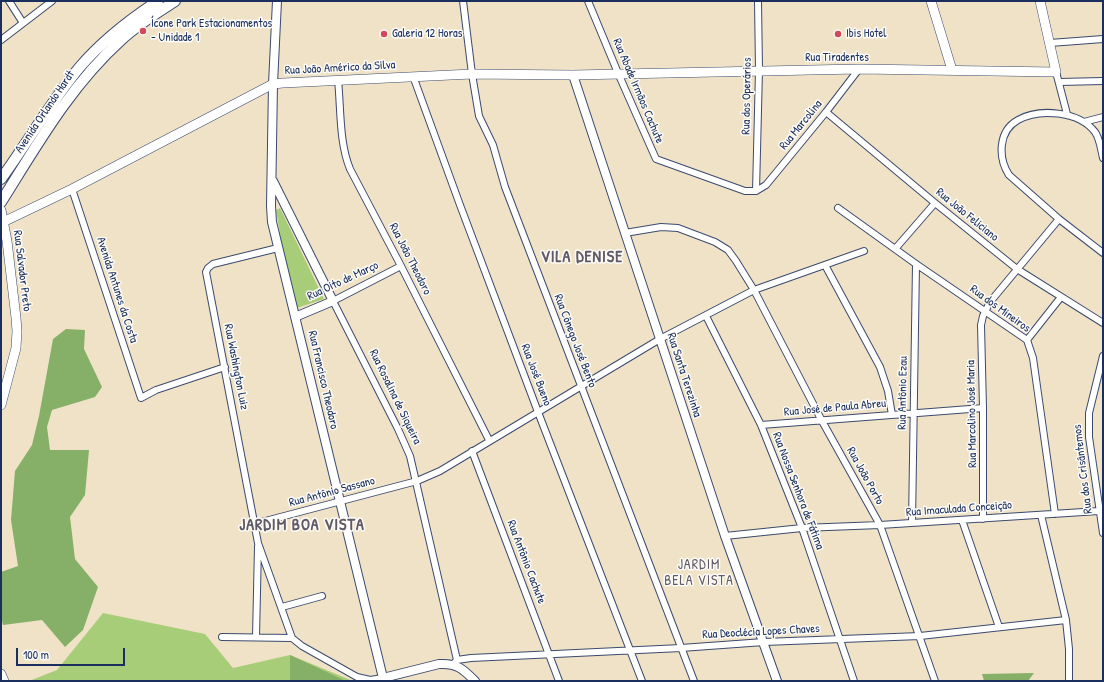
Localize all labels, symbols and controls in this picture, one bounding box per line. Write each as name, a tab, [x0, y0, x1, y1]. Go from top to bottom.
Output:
place label: Ícone Park Estacionamentos - Unidade 1	[151, 17, 272, 45]
marker: Ícone Park Estacionamentos - Unidade 1	[138, 26, 148, 36]
place label: Galeria 12 Horas	[392, 27, 462, 41]
place label: Ibis Hotel	[846, 27, 886, 41]
marker: Galeria 12 Horas	[379, 29, 389, 39]
marker: Ibis Hotel	[833, 29, 843, 39]
street label: Rua Abade Irmãos Cachute	[609, 36, 667, 146]
street label: Rua Tiradentes	[805, 51, 869, 65]
street label: Rua dos Operários	[739, 57, 755, 135]
street label: Rua João Américo da Silva	[284, 58, 396, 78]
street label: Avenida Orlando Hardt	[12, 68, 78, 156]
street label: Rua Marcolina	[777, 97, 825, 153]
street label: Rua João Feliciano	[933, 185, 1001, 245]
street label: Rua João Theodoro	[386, 221, 434, 297]
street label: Rua Salvador Preto	[10, 230, 34, 312]
street label: Avenida Antunes da Costa	[93, 235, 141, 345]
district label: VILA DENISE	[541, 248, 623, 268]
street label: Rua Oito de Março	[305, 258, 381, 304]
street label: Rua dos Mineiros	[967, 282, 1033, 336]
street label: Rua Cônego José Bento	[551, 292, 599, 390]
street label: Rua Washington Luiz	[221, 323, 251, 411]
street label: Rua Francisco Theodoro	[305, 329, 341, 431]
street label: Rua Santa Terezinha	[664, 331, 704, 419]
street label: Rua José Bueno	[518, 342, 554, 408]
street label: Rua Rosalina de Siqueira	[366, 347, 424, 447]
street label: Rua Antônio Ezau	[895, 356, 911, 430]
street label: Rua Marcolino José Maria	[964, 360, 980, 468]
street label: Rua José de Paula Abreu	[783, 396, 887, 420]
street label: Rua dos Crisântemos	[1070, 424, 1096, 514]
street label: Rua Nossa Senhora de Fátima	[769, 430, 827, 552]
street label: Rua João Porto	[843, 445, 887, 507]
street label: Rua Antônio Sassano	[288, 474, 376, 510]
street label: Rua Imaculada Conceição	[906, 498, 1012, 520]
district label: JARDIM BOA VISTA	[239, 516, 365, 536]
street label: Rua Antônio Cachute	[503, 518, 549, 606]
district label: JARDIM BELA VISTA	[664, 557, 734, 590]
street label: Rua Deoclécia Lopes Chaves	[702, 622, 820, 642]
scale bar	[18, 640, 127, 666]
text: 100 m	[23, 646, 49, 663]

